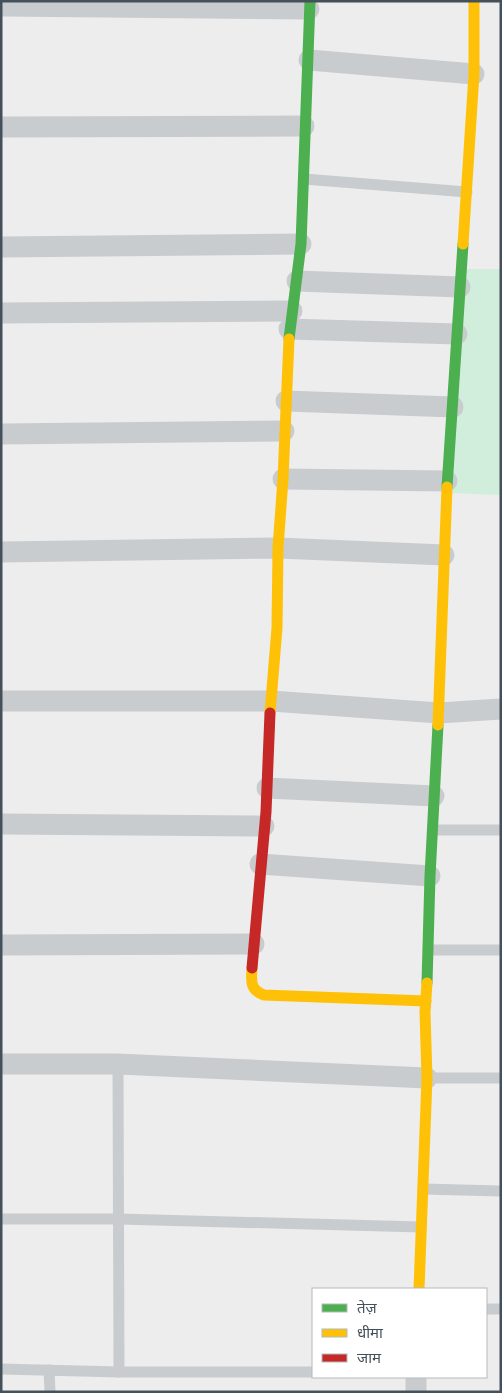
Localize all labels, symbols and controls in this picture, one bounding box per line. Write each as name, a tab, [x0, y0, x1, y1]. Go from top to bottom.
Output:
legend	[312, 1288, 487, 1378]
text: तेज़	[357, 1298, 378, 1316]
text: धीमा	[357, 1323, 384, 1341]
text: जाम	[357, 1348, 382, 1366]

